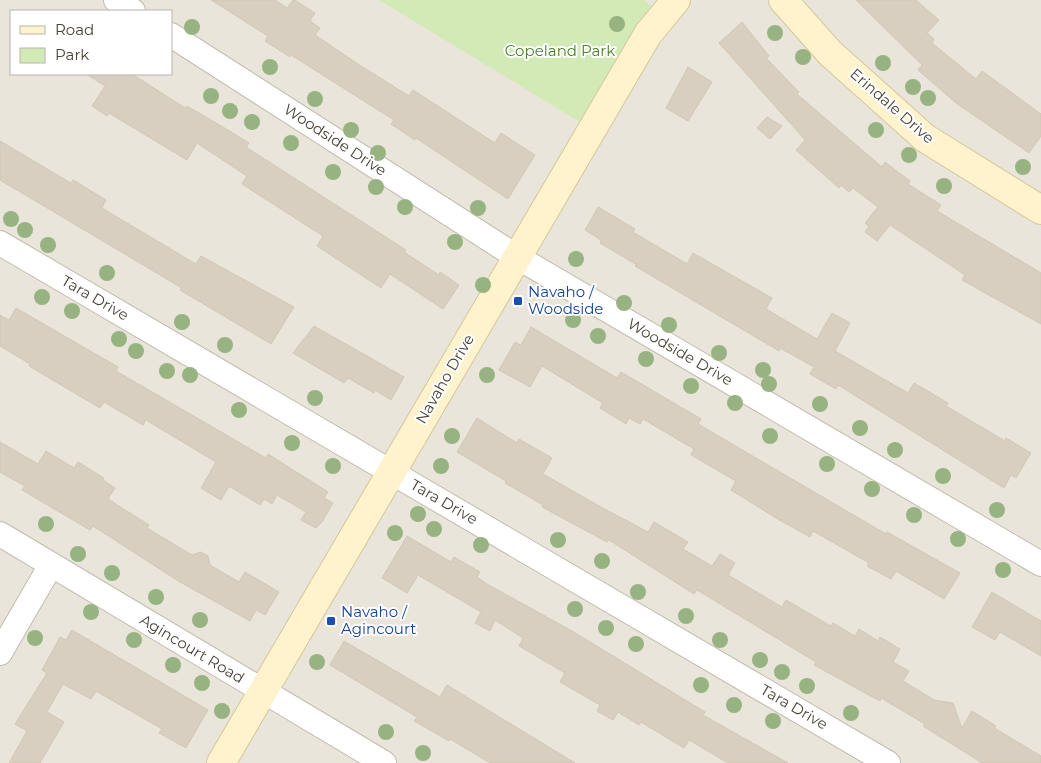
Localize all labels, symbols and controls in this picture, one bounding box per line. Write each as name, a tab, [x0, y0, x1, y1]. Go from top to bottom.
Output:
legend	[10, 10, 172, 75]
text: Road	[55, 20, 94, 39]
park label: Copeland Park	[505, 41, 615, 60]
text: Park	[55, 45, 89, 64]
street label: Erindale Drive	[846, 64, 938, 147]
street label: Woodside Drive	[280, 99, 390, 180]
street label: Tara Drive	[58, 271, 132, 324]
place label: Navaho / Woodside	[528, 282, 603, 318]
marker: Navaho / Woodside	[512, 295, 524, 307]
street label: Woodside Drive	[624, 314, 736, 389]
street label: Navaho Drive	[411, 331, 478, 427]
street label: Tara Drive	[407, 475, 481, 528]
place label: Navaho / Agincourt	[341, 602, 416, 638]
street label: Agincourt Road	[137, 610, 248, 687]
marker: Navaho / Agincourt	[325, 615, 337, 627]
street label: Tara Drive	[757, 680, 831, 733]

